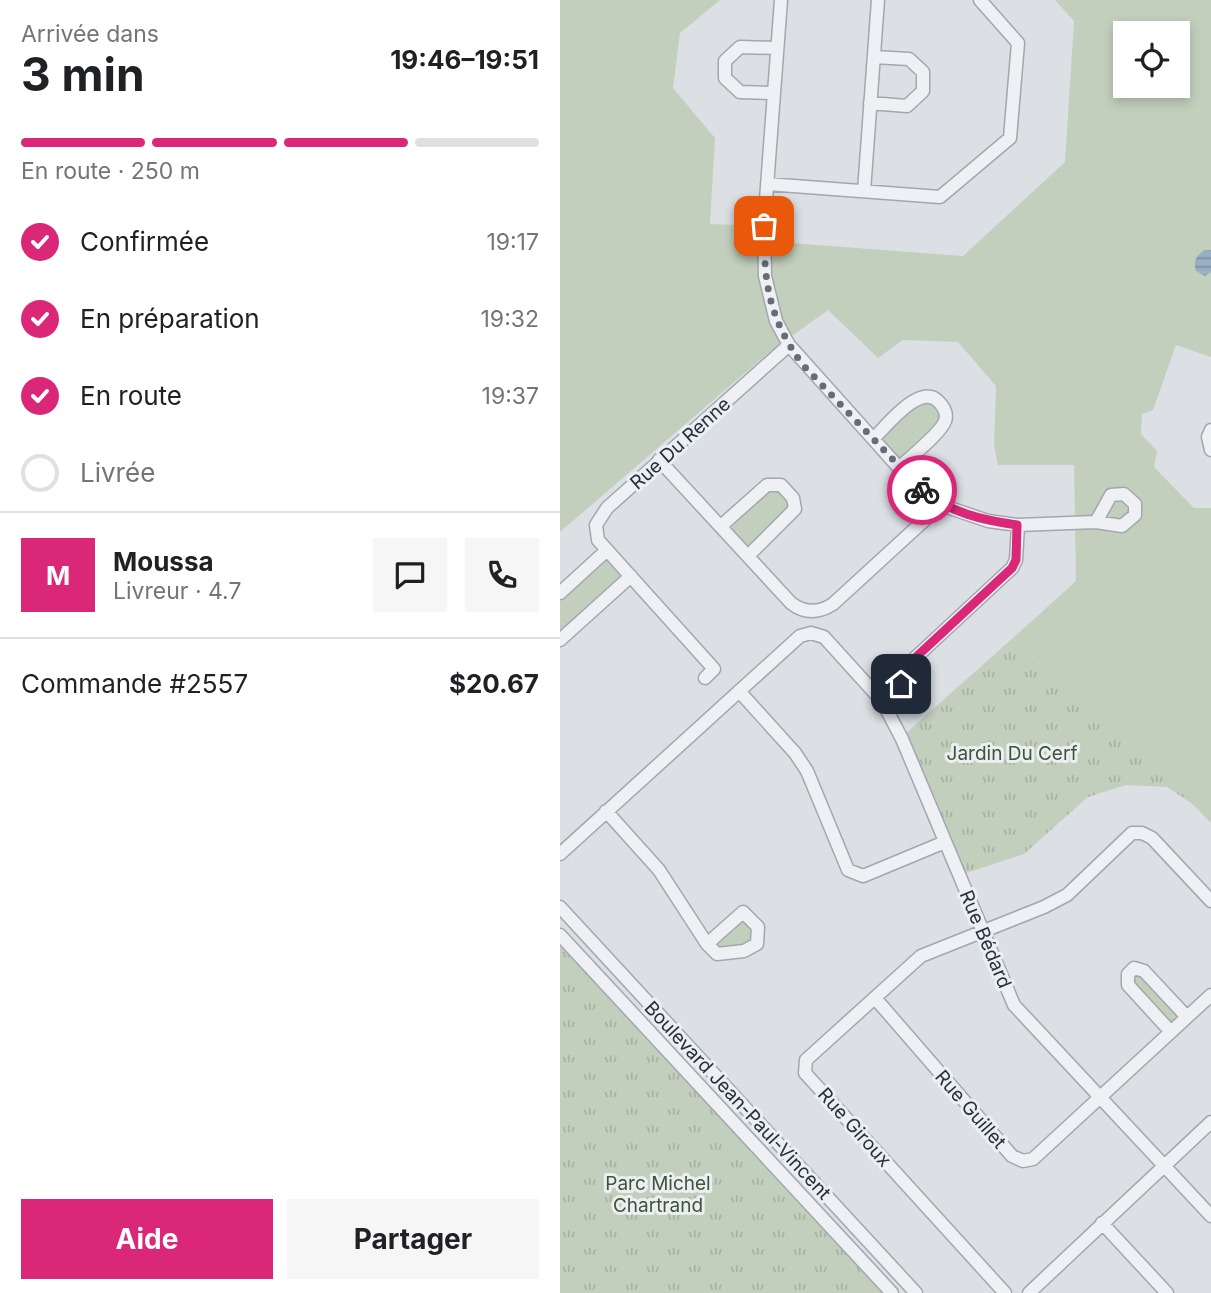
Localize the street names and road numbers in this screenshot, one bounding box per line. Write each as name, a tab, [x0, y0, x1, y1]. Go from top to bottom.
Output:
street label: Rue Du Renne	[626, 392, 735, 494]
street label: Rue Bédard	[955, 887, 1016, 992]
street label: Boulevard Jean-Paul-Vincent	[640, 996, 836, 1204]
street label: Rue Guillet	[930, 1065, 1011, 1153]
street label: Rue Giroux	[813, 1083, 896, 1172]

